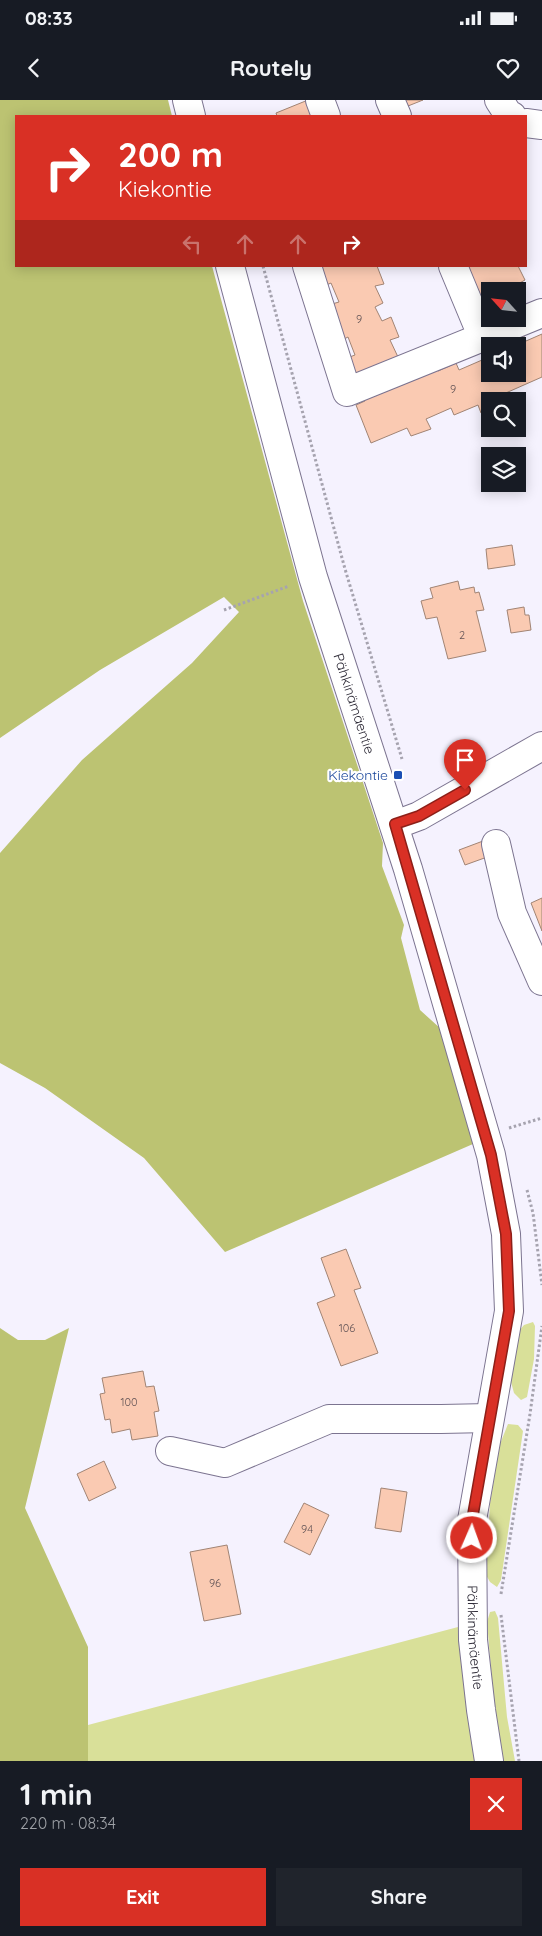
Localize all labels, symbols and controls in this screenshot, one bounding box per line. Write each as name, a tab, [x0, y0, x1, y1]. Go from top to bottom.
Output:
text: 08:33	[25, 6, 73, 30]
icon: back	[20, 54, 48, 82]
text: Routely	[230, 54, 312, 82]
icon: heart	[494, 54, 522, 82]
text: 200 m	[118, 132, 223, 176]
icon: right	[35, 135, 100, 200]
text: Kiekontie	[118, 175, 212, 203]
icon: left	[178, 230, 206, 258]
icon: ahead	[231, 230, 259, 258]
icon: ahead	[284, 230, 312, 258]
icon: right	[337, 230, 365, 258]
north arrow	[481, 282, 526, 328]
map controls	[481, 282, 526, 492]
house number: 9	[356, 312, 362, 326]
button: sound	[481, 337, 526, 382]
house number: 9	[450, 382, 456, 396]
button: search	[481, 392, 526, 437]
button: layers	[481, 447, 526, 492]
house number: 2	[459, 628, 465, 642]
street label: Pähkinämäentie	[329, 651, 379, 756]
pin	[444, 739, 486, 790]
icon: arrive	[451, 746, 479, 774]
place label: Kiekontie	[328, 766, 388, 784]
marker: Kiekontie	[392, 769, 404, 781]
house number: 106	[339, 1321, 355, 1335]
house number: 100	[120, 1395, 138, 1409]
position arrow	[445, 1511, 497, 1563]
house number: 94	[301, 1522, 313, 1536]
house number: 96	[209, 1576, 221, 1590]
street label: Pähkinämäentie	[464, 1585, 488, 1691]
text: 1 min	[20, 1775, 93, 1813]
button: close	[470, 1778, 522, 1830]
text: 220 m · 08:34	[20, 1813, 116, 1833]
button: Exit	[20, 1868, 266, 1926]
button: Share	[276, 1868, 522, 1926]

